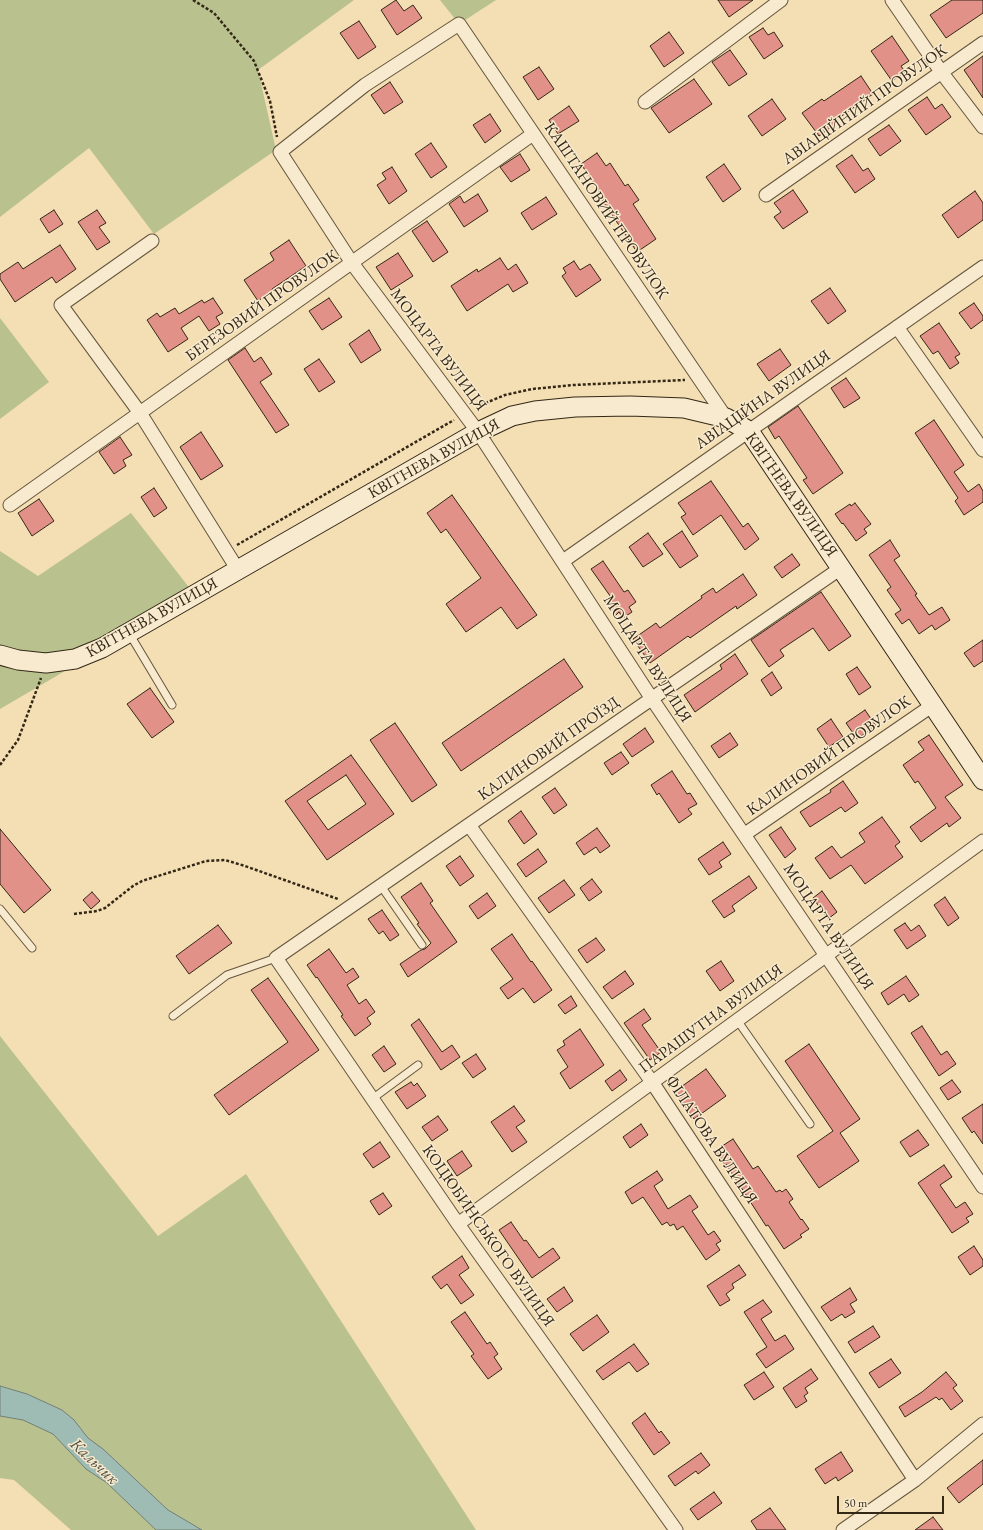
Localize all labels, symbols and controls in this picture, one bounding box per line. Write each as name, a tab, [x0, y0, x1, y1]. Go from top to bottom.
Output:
street label: АВІАЦІЙНИЙ ПРОВУЛОК	[779, 41, 951, 169]
street label: КАШТАНОВИЙ ПРОВУЛОК	[540, 119, 672, 303]
street label: БЕРЕЗОВИЙ ПРОВУЛОК	[182, 246, 342, 366]
street label: МОЦАРТА ВУЛИЦЯ	[386, 285, 490, 415]
street label: АВІАЦІЙНА ВУЛИЦЯ	[692, 346, 834, 454]
street label: КВІТНЕВА ВУЛИЦЯ	[365, 415, 503, 503]
street label: КВІТНЕВА ВУЛИЦЯ	[741, 429, 841, 561]
street label: КВІТНЕВА ВУЛИЦЯ	[83, 574, 221, 662]
street label: МОЦАРТА ВУЛИЦЯ	[599, 592, 695, 726]
street label: КАЛИНОВИЙ ПРОВУЛОК	[743, 692, 915, 820]
street label: КАЛИНОВИЙ ПРОЇЗД	[475, 693, 623, 805]
street label: МОЦАРТА ВУЛИЦЯ	[779, 860, 877, 994]
street label: ПАРАШУТНА ВУЛИЦЯ	[635, 960, 787, 1078]
street label: ФІЛАТОВА ВУЛИЦЯ	[661, 1072, 761, 1208]
street label: КОЦЮБИНСЬКОГО ВУЛИЦЯ	[418, 1141, 558, 1331]
water label: Кальчик	[65, 1434, 123, 1490]
scale bar	[839, 1488, 946, 1514]
text: 50 m	[844, 1495, 867, 1511]

